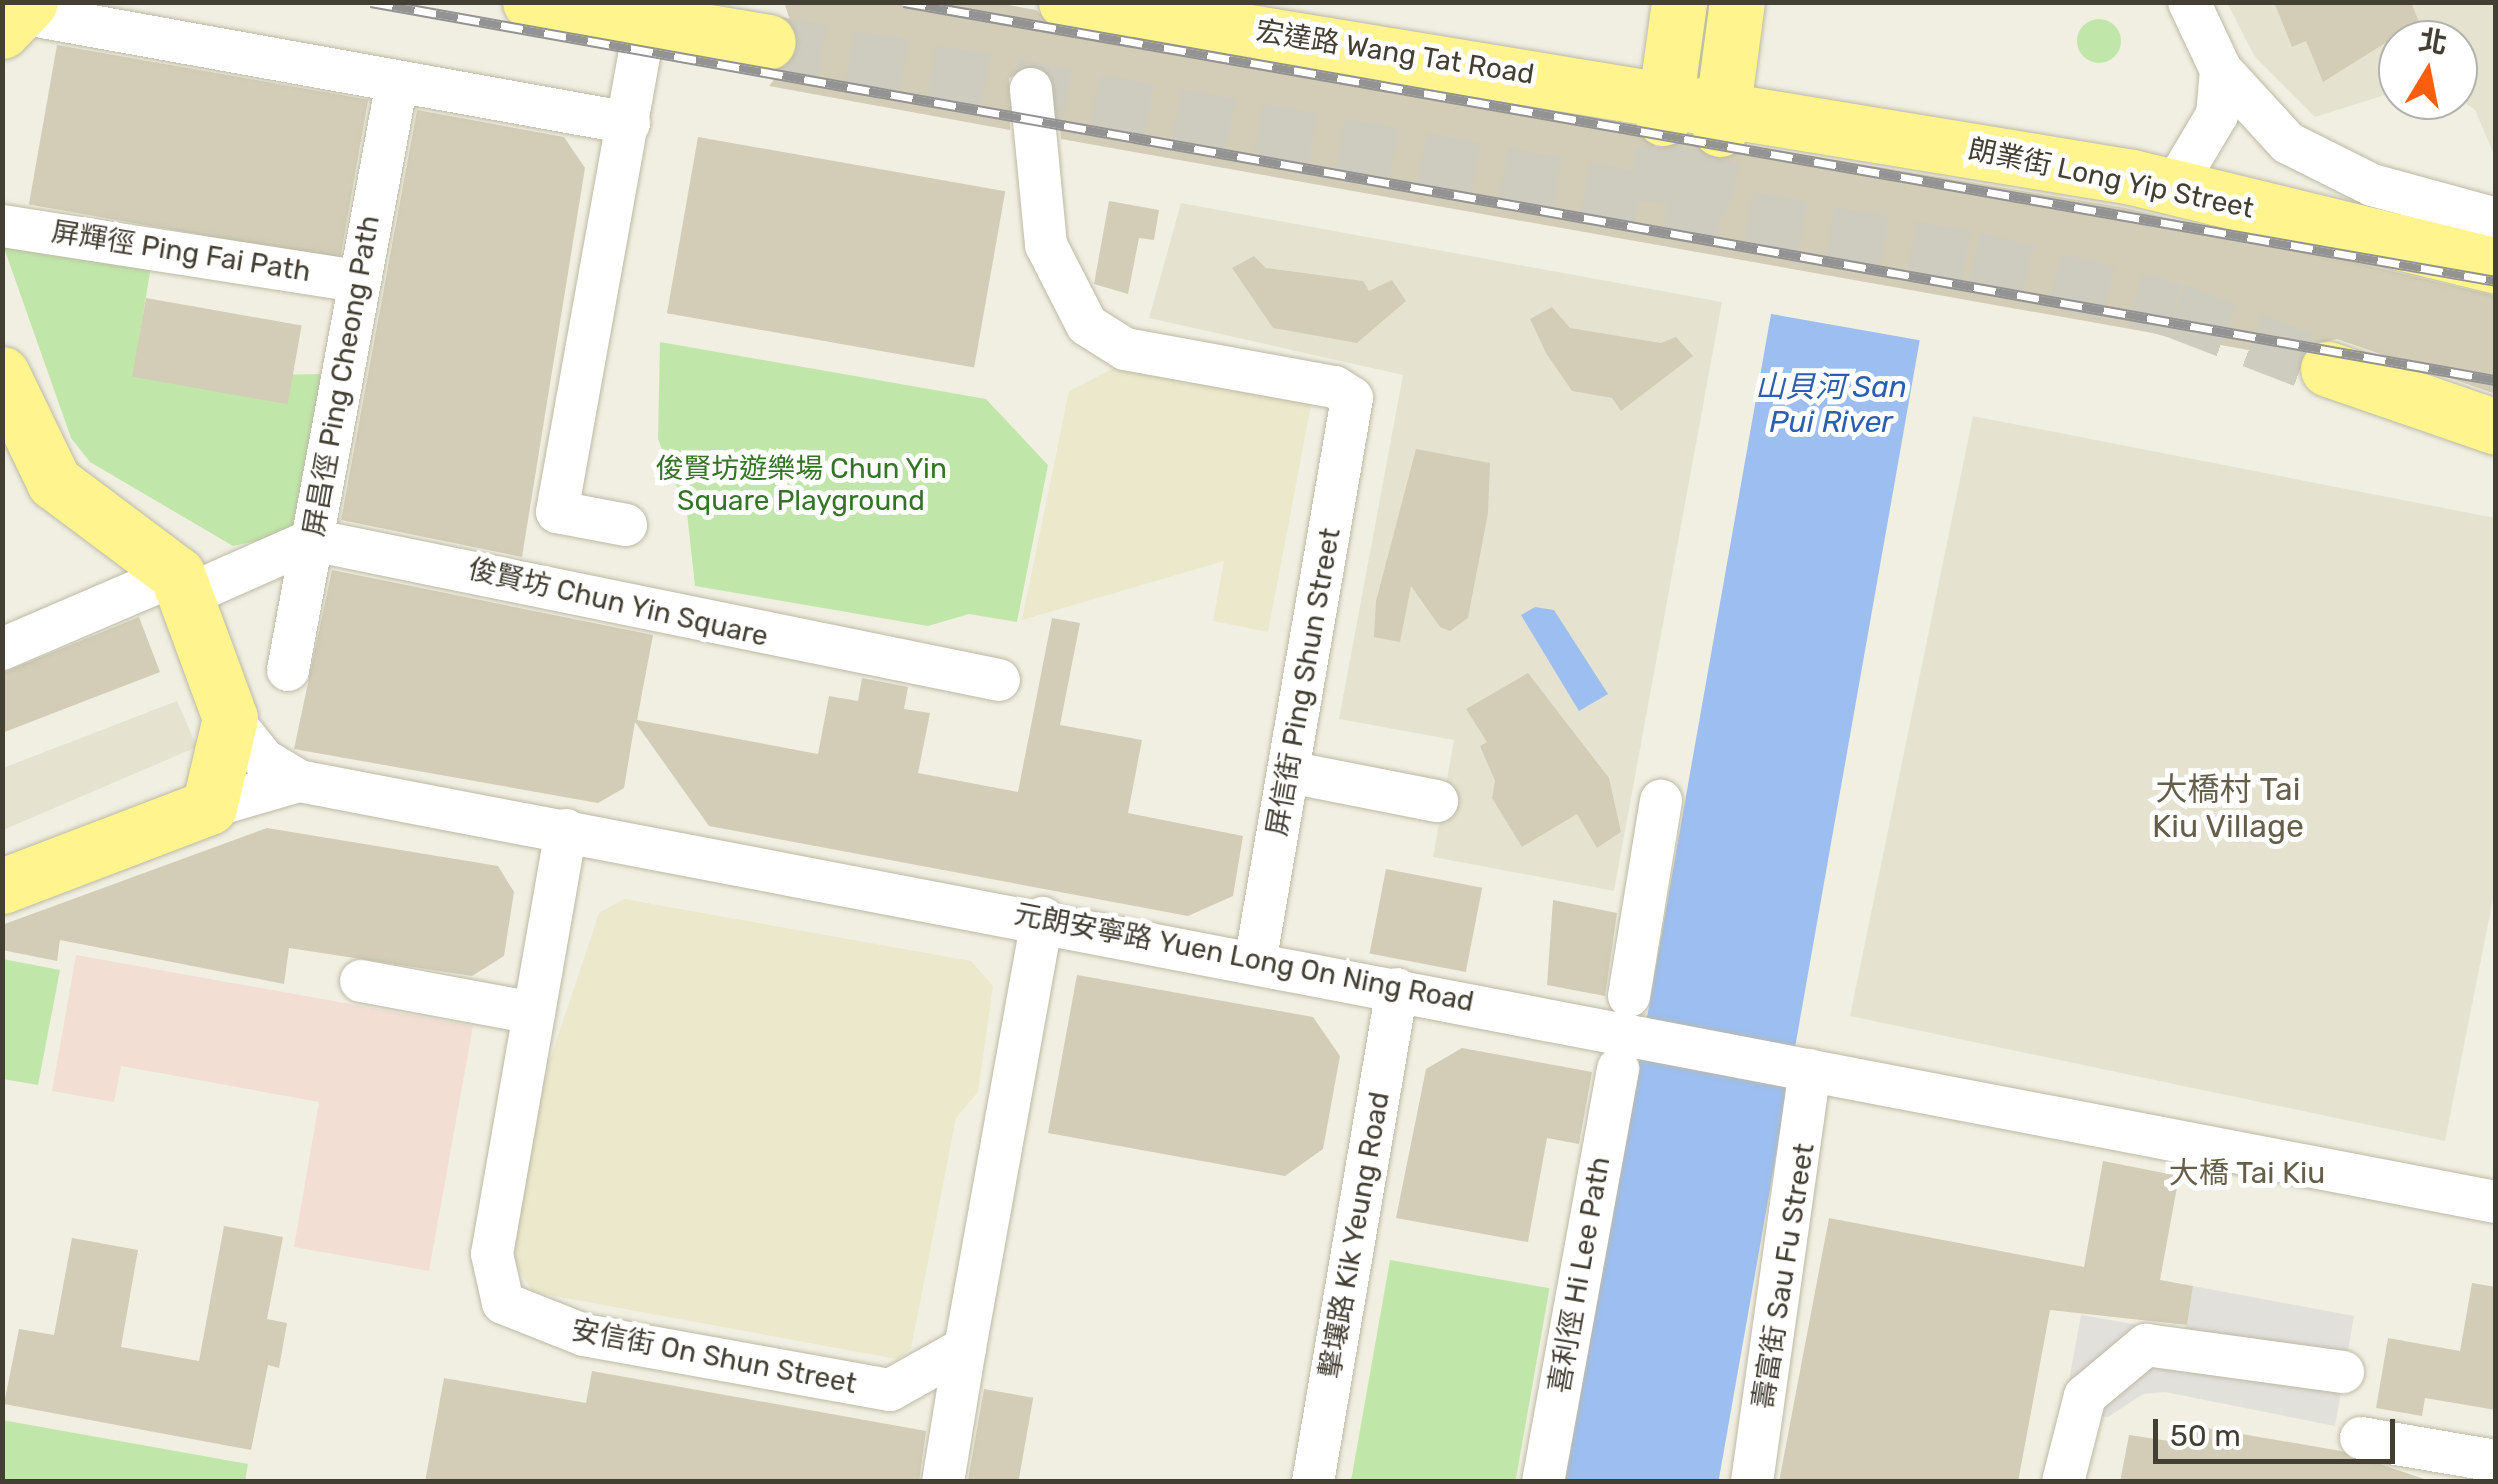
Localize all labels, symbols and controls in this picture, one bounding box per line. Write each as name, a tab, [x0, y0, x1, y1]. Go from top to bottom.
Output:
street label: 宏達路 Wang Tat Road	[1253, 14, 1537, 92]
north arrow	[2378, 20, 2478, 120]
text: 北	[2416, 23, 2450, 61]
street label: 朗業街 Long Yip Street	[1965, 132, 2257, 226]
street label: 屏昌徑 Ping Cheong Path	[297, 213, 387, 539]
street label: 屏輝徑 Ping Fai Path	[49, 215, 313, 289]
water label: 山貝河 San Pui River	[1755, 369, 1907, 440]
park label: 俊賢坊遊樂場 Chun Yin Square Playground	[655, 452, 947, 518]
street label: 屏信街 Ping Shun Street	[1260, 525, 1348, 839]
street label: 俊賢坊 Chun Yin Square	[464, 552, 772, 654]
district label: 大橋村 Tai Kiu Village	[2138, 771, 2318, 846]
street label: 元朗安寧路 Yuen Long On Ning Road	[1011, 897, 1477, 1019]
street label: 擊壤路 Kik Yeung Road	[1313, 1089, 1397, 1381]
street label: 壽富街 Sau Fu Street	[1746, 1141, 1822, 1411]
street label: 喜利徑 Hi Lee Path	[1543, 1154, 1617, 1396]
district label: 大橋 Tai Kiu	[2169, 1155, 2325, 1191]
street label: 安信街 On Shun Street	[569, 1313, 859, 1401]
scale bar	[2158, 1399, 2400, 1461]
text: 50 m	[2170, 1418, 2241, 1454]

